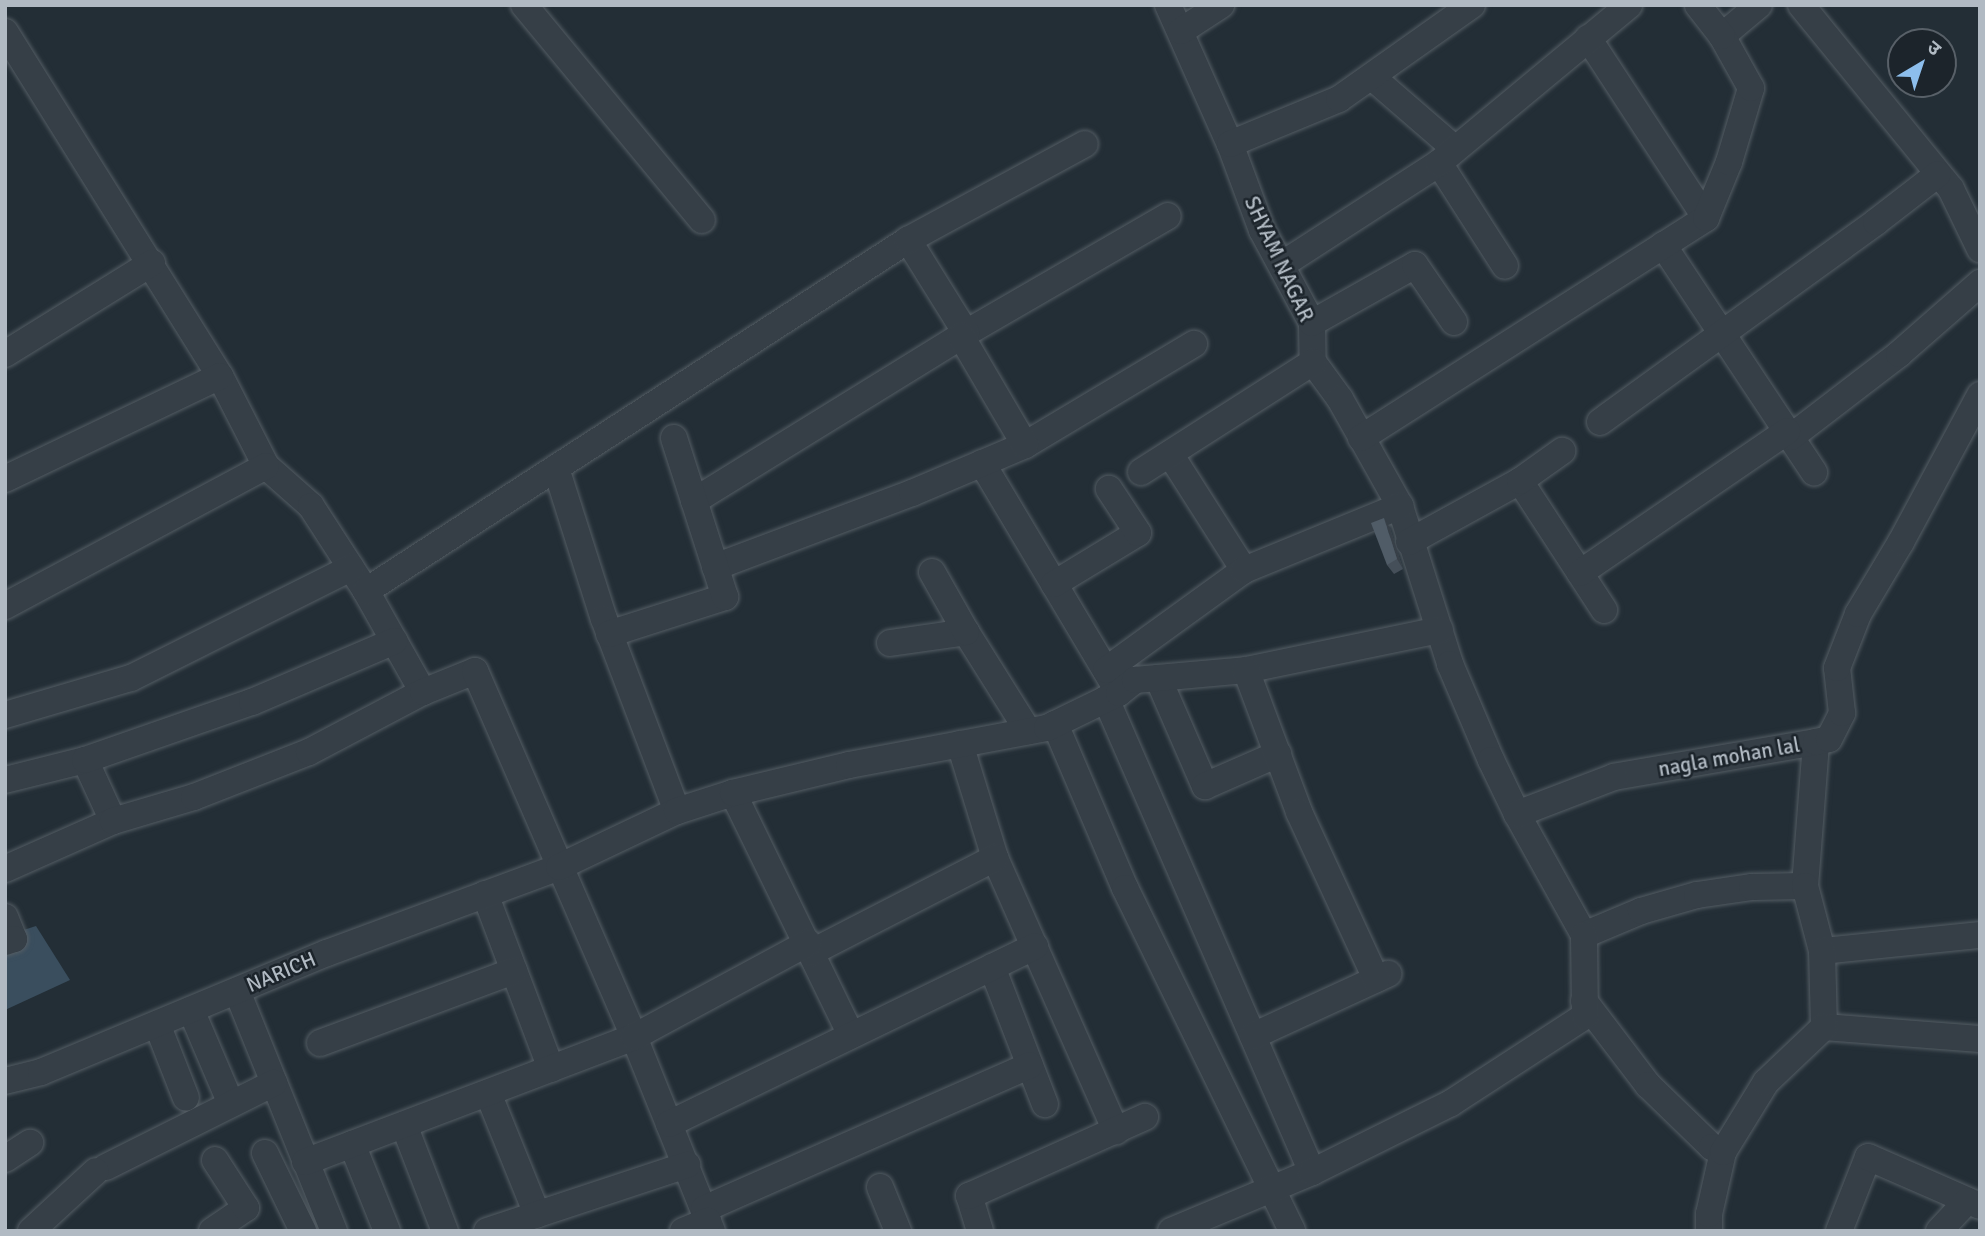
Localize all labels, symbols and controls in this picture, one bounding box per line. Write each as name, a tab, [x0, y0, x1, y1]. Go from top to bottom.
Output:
north arrow	[1887, 28, 1957, 98]
text: उ	[1922, 35, 1946, 61]
street label: SHYAM NAGAR	[1239, 192, 1319, 326]
street label: nagla mohan lal	[1656, 732, 1802, 782]
street label: NARICH	[243, 946, 319, 998]

